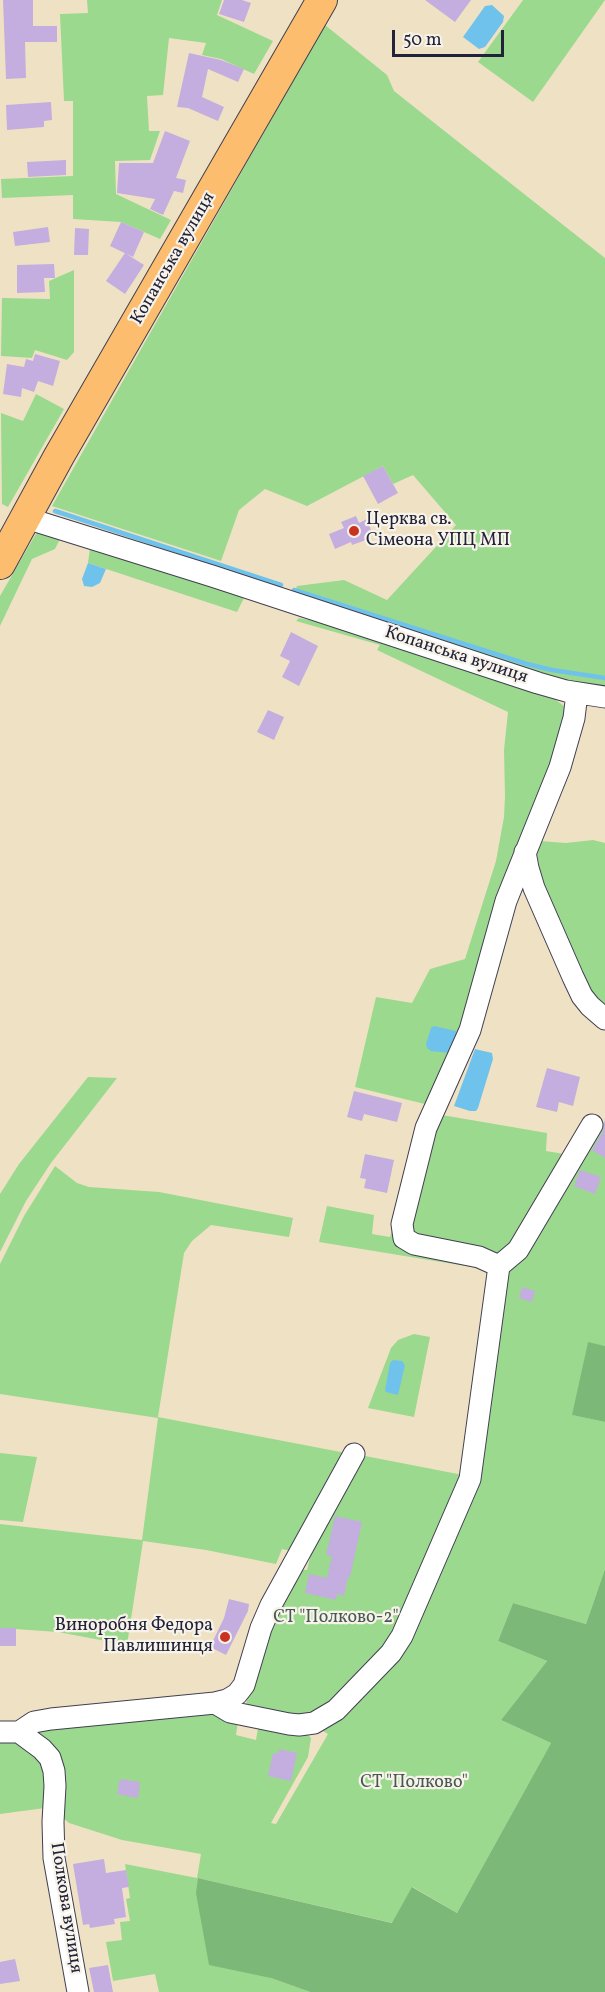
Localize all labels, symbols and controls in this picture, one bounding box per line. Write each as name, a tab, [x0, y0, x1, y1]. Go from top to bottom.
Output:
scale bar	[395, 18, 508, 56]
text: 50 m	[403, 28, 442, 53]
street label: Копанська вулиця	[127, 189, 221, 329]
place label: Церква св. Сімеона УПЦ МП	[366, 510, 510, 552]
marker: Церква св. Сімеона УПЦ МП	[347, 524, 361, 538]
street label: Копанська вулиця	[382, 623, 530, 689]
park label: СТ "Полково-2"	[273, 1608, 399, 1630]
place label: Виноробня Федора Павлишинця	[55, 1616, 213, 1658]
marker: Виноробня Федора Павлишинця	[218, 1630, 232, 1644]
park label: СТ "Полково"	[360, 1773, 468, 1795]
street label: Полкова вулиця	[44, 1841, 86, 1975]

